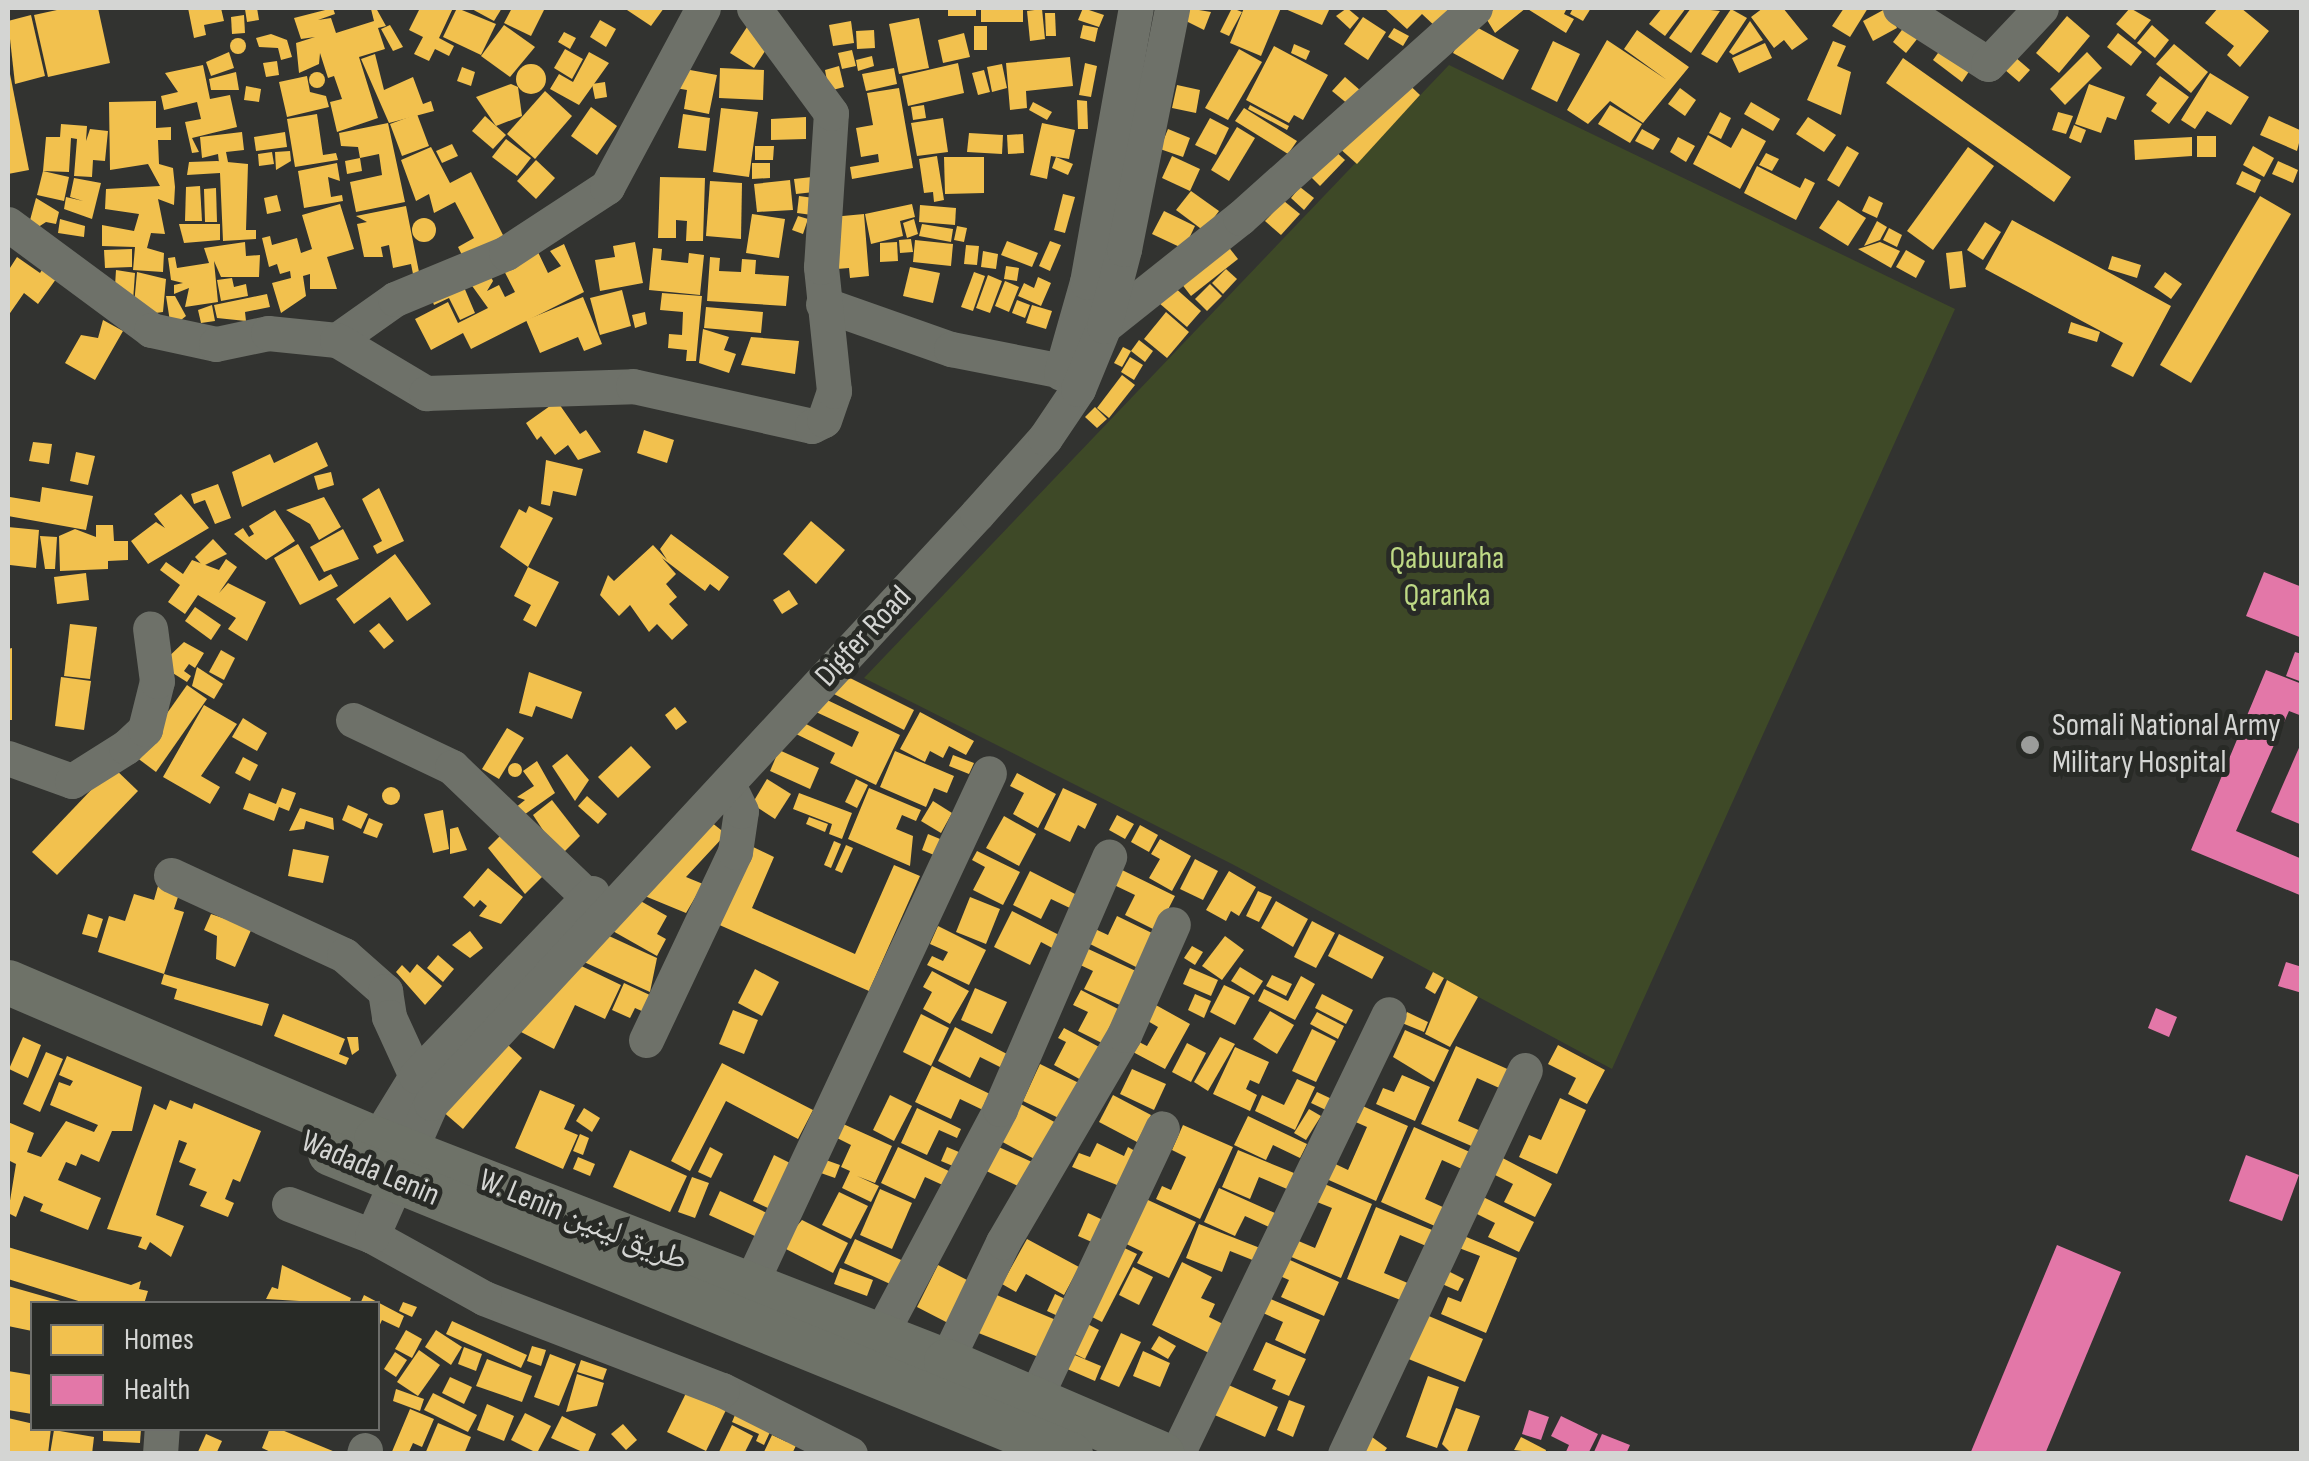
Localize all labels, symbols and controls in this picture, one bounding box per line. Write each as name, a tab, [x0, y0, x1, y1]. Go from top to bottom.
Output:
park label: Qabuuraha Qaranka	[1390, 541, 1504, 616]
street label: Digfer Road	[808, 579, 920, 695]
place label: Somali National Army Military Hospital	[2052, 708, 2280, 783]
marker: Somali National Army Military Hospital	[2017, 732, 2043, 758]
street label: Wadada Lenin	[295, 1123, 445, 1215]
street label: W. Lenin طريق لينين	[473, 1162, 693, 1280]
legend	[30, 1301, 380, 1431]
text: Homes	[124, 1322, 194, 1358]
text: Health	[124, 1372, 190, 1408]

